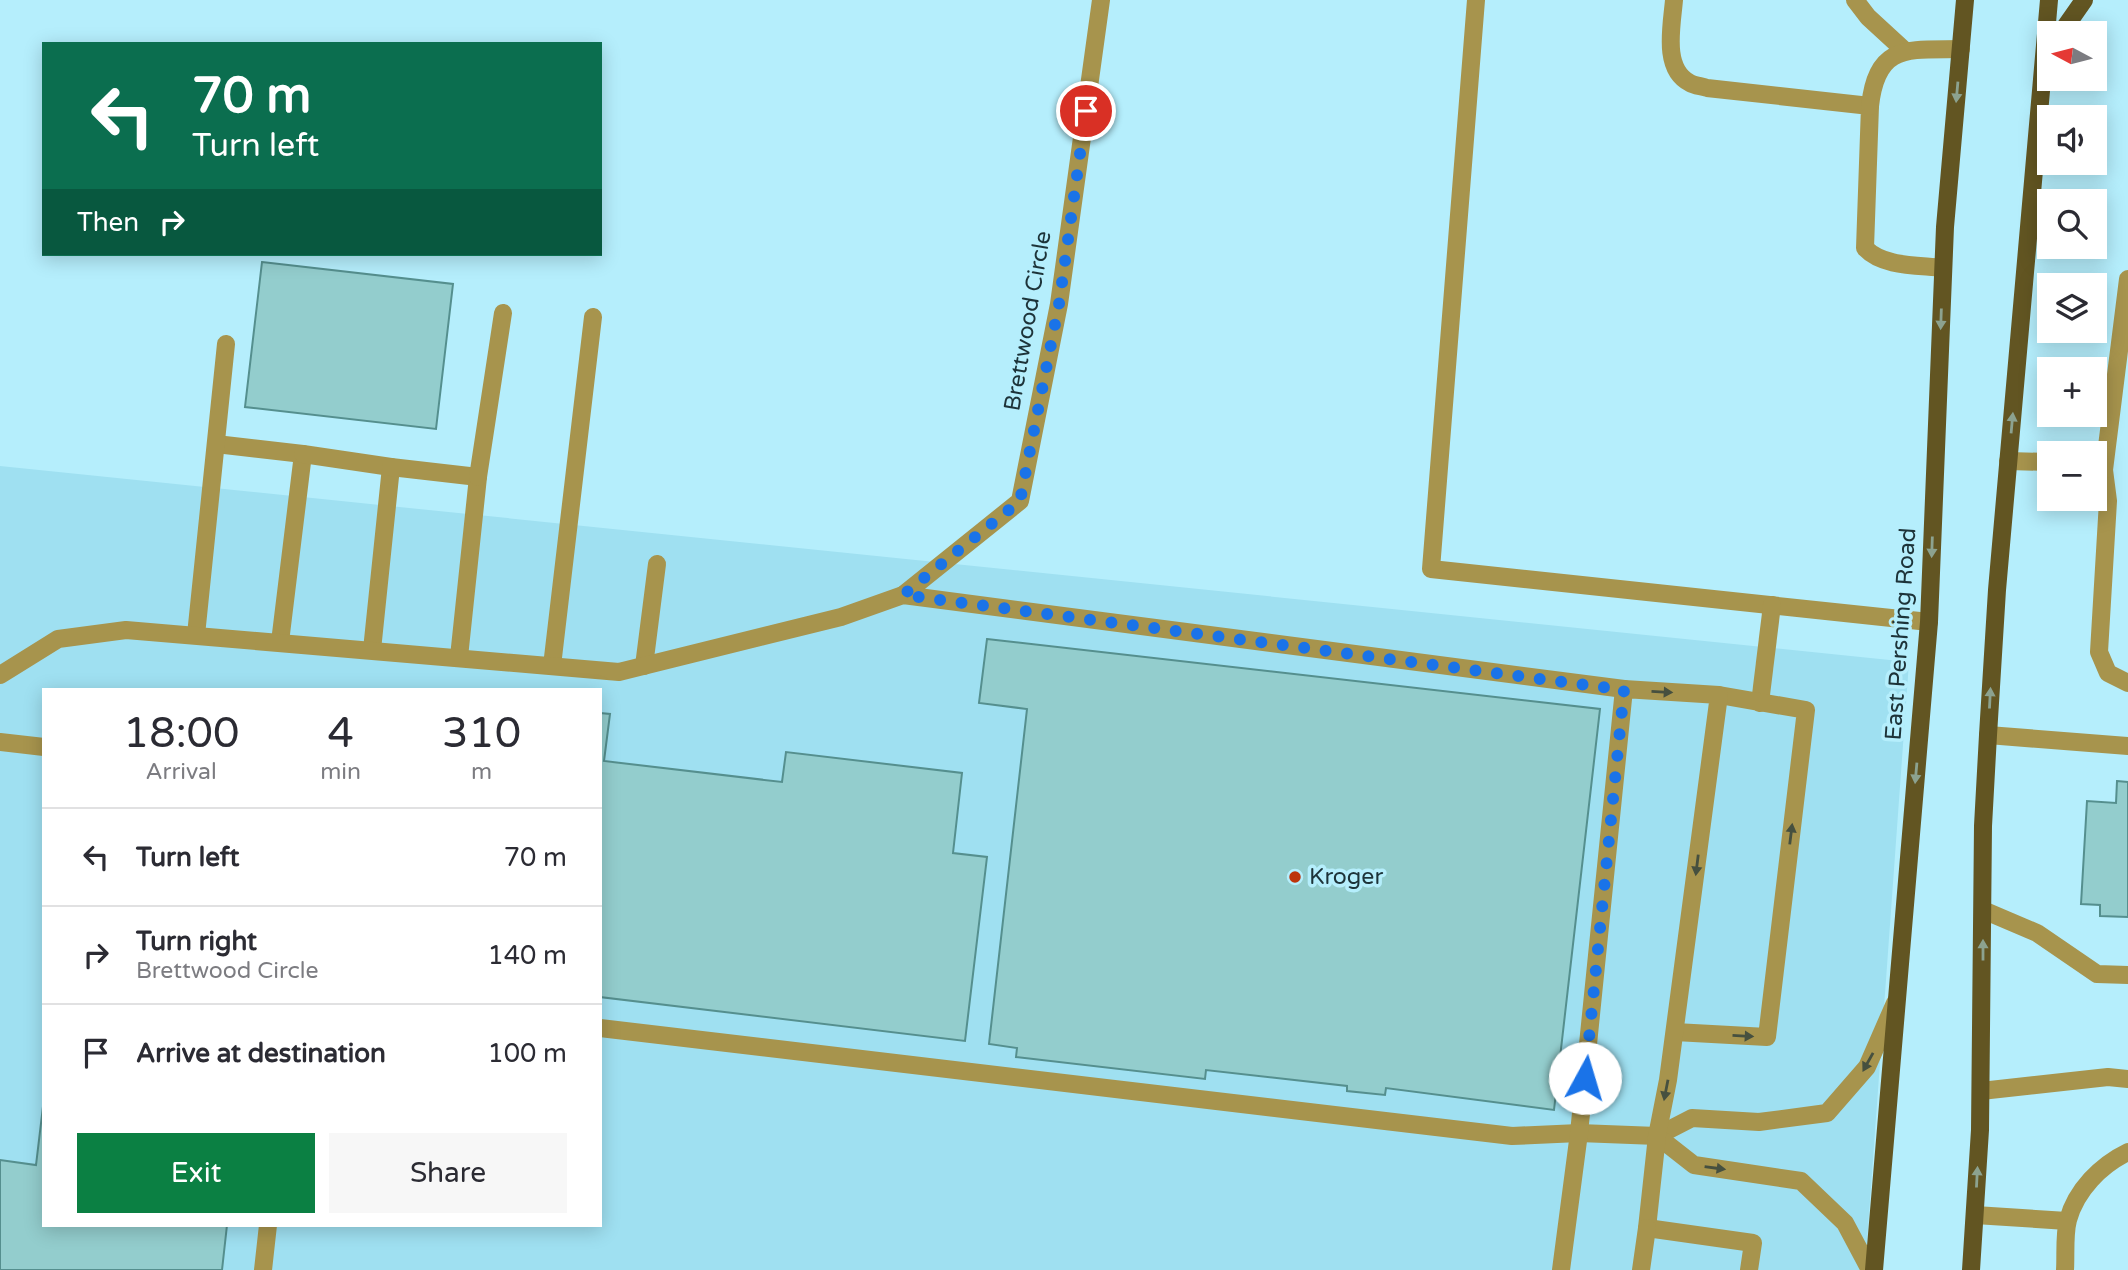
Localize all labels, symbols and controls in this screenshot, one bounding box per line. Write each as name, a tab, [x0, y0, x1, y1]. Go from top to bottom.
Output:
north arrow	[2037, 21, 2107, 91]
map controls	[2037, 21, 2107, 511]
text: 70 m	[192, 67, 311, 126]
icon: left	[77, 70, 168, 161]
pin	[1056, 81, 1116, 141]
one-way arrow	[1951, 82, 1962, 104]
icon: arrive	[1067, 92, 1105, 130]
button: sound	[2037, 105, 2107, 175]
text: Turn left	[192, 127, 319, 165]
button: search	[2037, 189, 2107, 259]
icon: right	[153, 203, 191, 241]
text: Then	[77, 207, 139, 238]
street label: Brettwood Circle	[998, 229, 1058, 413]
button: layers	[2037, 273, 2107, 343]
one-way arrow	[1935, 308, 1947, 330]
button: +	[2037, 357, 2107, 427]
one-way arrow	[2007, 411, 2018, 433]
button: −	[2037, 441, 2107, 511]
street label: East Pershing Road	[1880, 527, 1922, 741]
one-way arrow	[1926, 536, 1937, 558]
one-way arrow	[1651, 686, 1673, 697]
one-way arrow	[1985, 687, 1996, 709]
text: 18:00	[123, 708, 239, 759]
text: 4	[327, 708, 354, 759]
text: 310	[442, 708, 521, 759]
text: Arrival	[146, 758, 217, 786]
text: min	[320, 758, 361, 786]
text: m	[471, 758, 492, 786]
one-way arrow	[1910, 763, 1921, 785]
one-way arrow	[1786, 823, 1797, 845]
icon: left	[77, 838, 115, 876]
text: Turn left	[136, 842, 239, 873]
text: 70 m	[504, 842, 567, 873]
one-way arrow	[1691, 854, 1702, 876]
place label: Kroger	[1309, 863, 1383, 891]
marker: Kroger	[1287, 869, 1303, 885]
text: Turn right	[136, 926, 257, 957]
icon: right	[77, 936, 115, 974]
one-way arrow	[1977, 939, 1989, 961]
text: 140 m	[487, 940, 567, 971]
text: Brettwood Circle	[136, 957, 318, 985]
one-way arrow	[1732, 1030, 1754, 1041]
icon: arrive	[77, 1034, 115, 1072]
text: Arrive at destination	[136, 1038, 386, 1069]
text: 100 m	[487, 1038, 567, 1069]
position arrow	[1548, 1041, 1622, 1115]
one-way arrow	[1862, 1052, 1874, 1072]
one-way arrow	[1661, 1079, 1672, 1101]
button: Exit	[77, 1133, 315, 1213]
button: Share	[329, 1133, 567, 1213]
one-way arrow	[1704, 1163, 1726, 1174]
one-way arrow	[1972, 1166, 1983, 1188]

